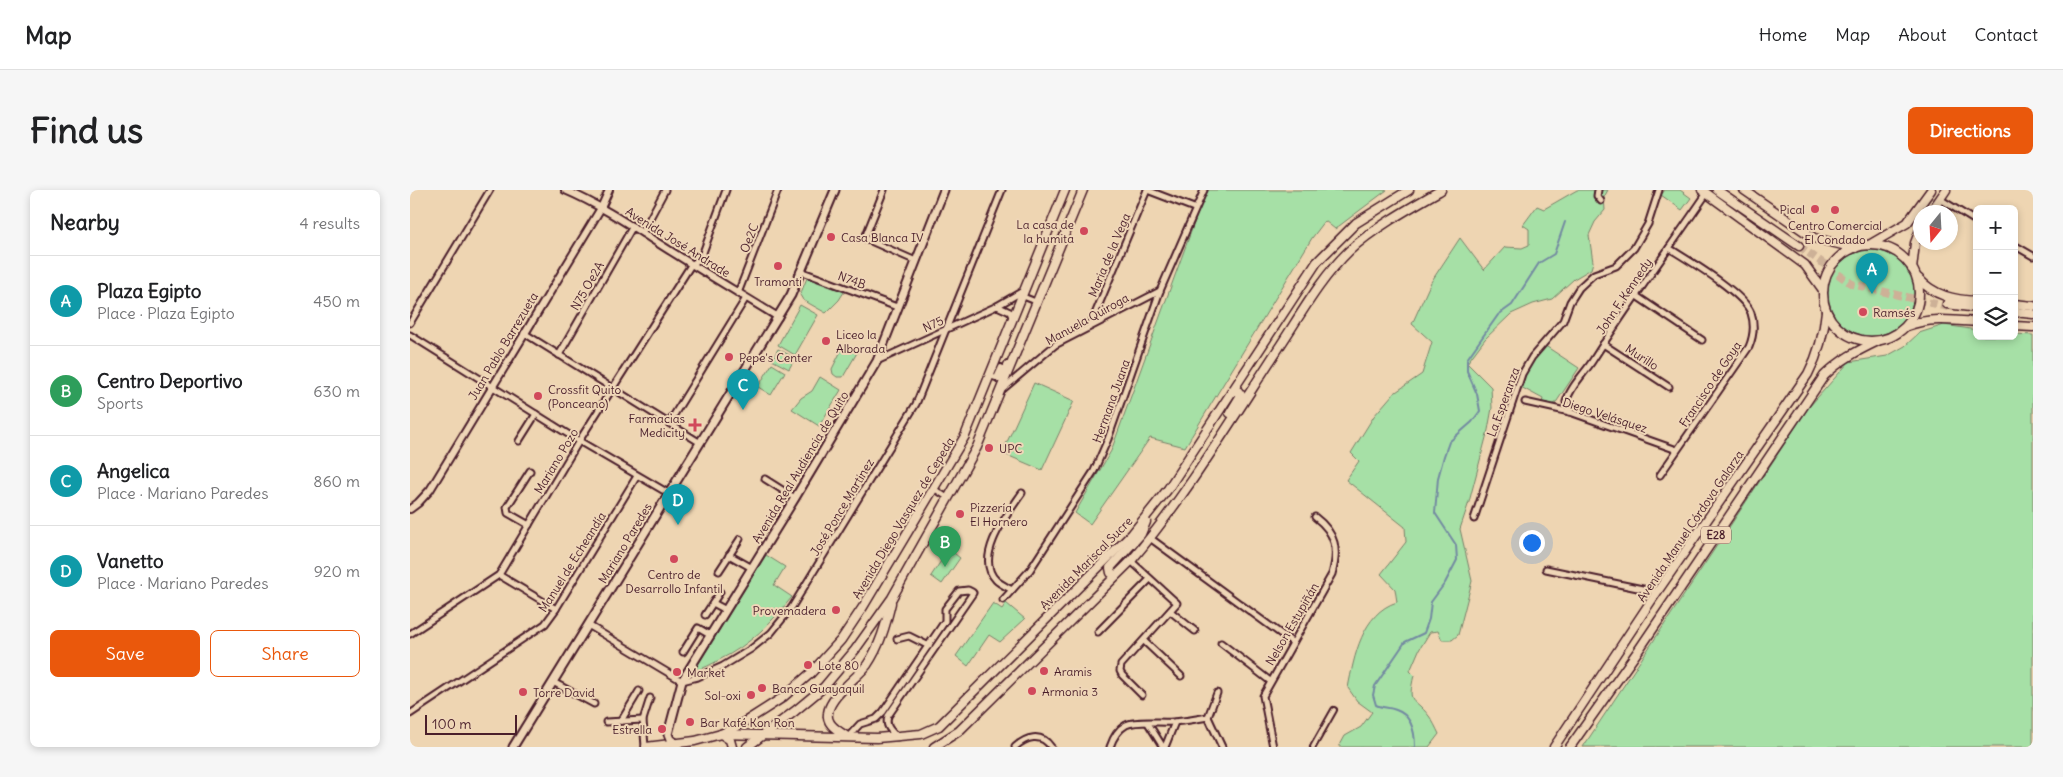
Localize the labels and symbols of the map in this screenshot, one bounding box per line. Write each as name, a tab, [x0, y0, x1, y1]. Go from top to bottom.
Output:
place label: Pical	[1780, 202, 1805, 217]
marker: Pical	[1809, 203, 1821, 215]
street label: Avenida José Andrade	[623, 204, 733, 280]
marker: Centro Comercial El Condado	[1829, 204, 1841, 216]
north arrow	[1913, 205, 1958, 250]
street label: Maria de la Vega	[1085, 211, 1133, 299]
place label: La casa de la humita	[1016, 217, 1074, 246]
place label: Centro Comercial El Condado	[1788, 218, 1882, 247]
street label: Oe2C	[737, 221, 761, 255]
marker: La casa de la humita	[1078, 225, 1090, 237]
place label: Casa Blanca IV	[841, 230, 924, 245]
marker: Casa Blanca IV	[825, 231, 837, 243]
pin: A	[1856, 253, 1888, 294]
street label: John F. Kennedy	[1593, 255, 1655, 337]
street label: N75 Oe2A	[567, 259, 607, 313]
marker: Tramonti	[772, 260, 784, 272]
street label: N74B	[836, 268, 868, 292]
place label: Tramonti	[754, 274, 802, 289]
street label: Juan Pablo Barrezueta	[465, 289, 541, 403]
street label: Manuela Quiroga	[1043, 290, 1131, 348]
place label: Ramsés	[1873, 305, 1915, 320]
marker: Ramsés	[1857, 306, 1869, 318]
street label: N75	[920, 313, 946, 335]
place label: Liceo la Alborada	[836, 327, 885, 356]
marker: Liceo la Alborada	[820, 335, 832, 347]
street label: Francisco de Goya	[1676, 338, 1744, 430]
street label: Murillo	[1623, 341, 1662, 373]
place label: Pepe's Center	[739, 350, 812, 365]
marker: Pepe's Center	[723, 351, 735, 363]
street label: Hermana Juana	[1089, 357, 1133, 445]
street label: La Esperanza	[1483, 365, 1523, 439]
pin: C	[727, 369, 759, 410]
place label: Crossfit Quito (Ponceano)	[548, 382, 622, 411]
street label: Avenida Real Audiencia de Quito	[749, 388, 852, 546]
marker: Crossfit Quito (Ponceano)	[532, 390, 544, 402]
street label: Diego Velásquez	[1561, 394, 1650, 436]
place label: Farmacias Medicity	[629, 411, 685, 440]
marker: Farmacias Medicity	[689, 419, 701, 431]
street label: Mariano Pozo	[531, 425, 581, 496]
street label: Avenida Diego Vasquez de Cepeda	[849, 434, 957, 602]
place label: UPC	[999, 441, 1022, 456]
marker: UPC	[983, 442, 995, 454]
street label: Avenida Manuel Córdova Galarza	[1634, 447, 1747, 605]
street label: José Ponce Martinez	[807, 455, 877, 558]
pin: D	[662, 484, 694, 525]
street label: Mariano Paredes	[595, 500, 655, 586]
place label: Pizzería El Hornero	[970, 500, 1028, 529]
marker: Pizzería El Hornero	[954, 508, 966, 520]
street label: Manuel de Echeandía	[535, 509, 609, 615]
street label: Avenida Mariscal Sucre	[1036, 513, 1136, 613]
pin: B	[929, 526, 961, 567]
road number: E28	[1701, 526, 1731, 544]
your location	[1519, 530, 1545, 556]
marker: Centro de Desarrollo Infantil	[668, 553, 680, 565]
place label: Centro de Desarrollo Infantil	[625, 567, 723, 596]
street label: Nelson Estupiñán	[1262, 580, 1322, 668]
place label: Provemadera	[753, 603, 826, 618]
marker: Provemadera	[830, 604, 842, 616]
place label: Lote 80	[818, 658, 859, 673]
marker: Lote 80	[802, 659, 814, 671]
place label: Aramis	[1054, 664, 1092, 679]
place label: Market	[687, 665, 725, 680]
marker: Aramis	[1038, 665, 1050, 677]
marker: Market	[671, 666, 683, 678]
place label: Banco Guayaquil	[772, 681, 864, 696]
marker: Banco Guayaquil	[756, 682, 768, 694]
place label: Armonia 3	[1042, 684, 1098, 699]
place label: Torre David	[533, 685, 595, 700]
marker: Armonia 3	[1026, 685, 1038, 697]
marker: Torre David	[517, 686, 529, 698]
place label: Sol-oxi	[705, 688, 741, 703]
marker: Sol-oxi	[745, 689, 757, 701]
scale bar	[425, 712, 518, 735]
place label: Bar Kafé Kon Ron	[700, 715, 795, 730]
marker: Bar Kafé Kon Ron	[684, 716, 696, 728]
place label: Estrella	[612, 722, 652, 737]
marker: Estrella	[656, 723, 668, 735]

